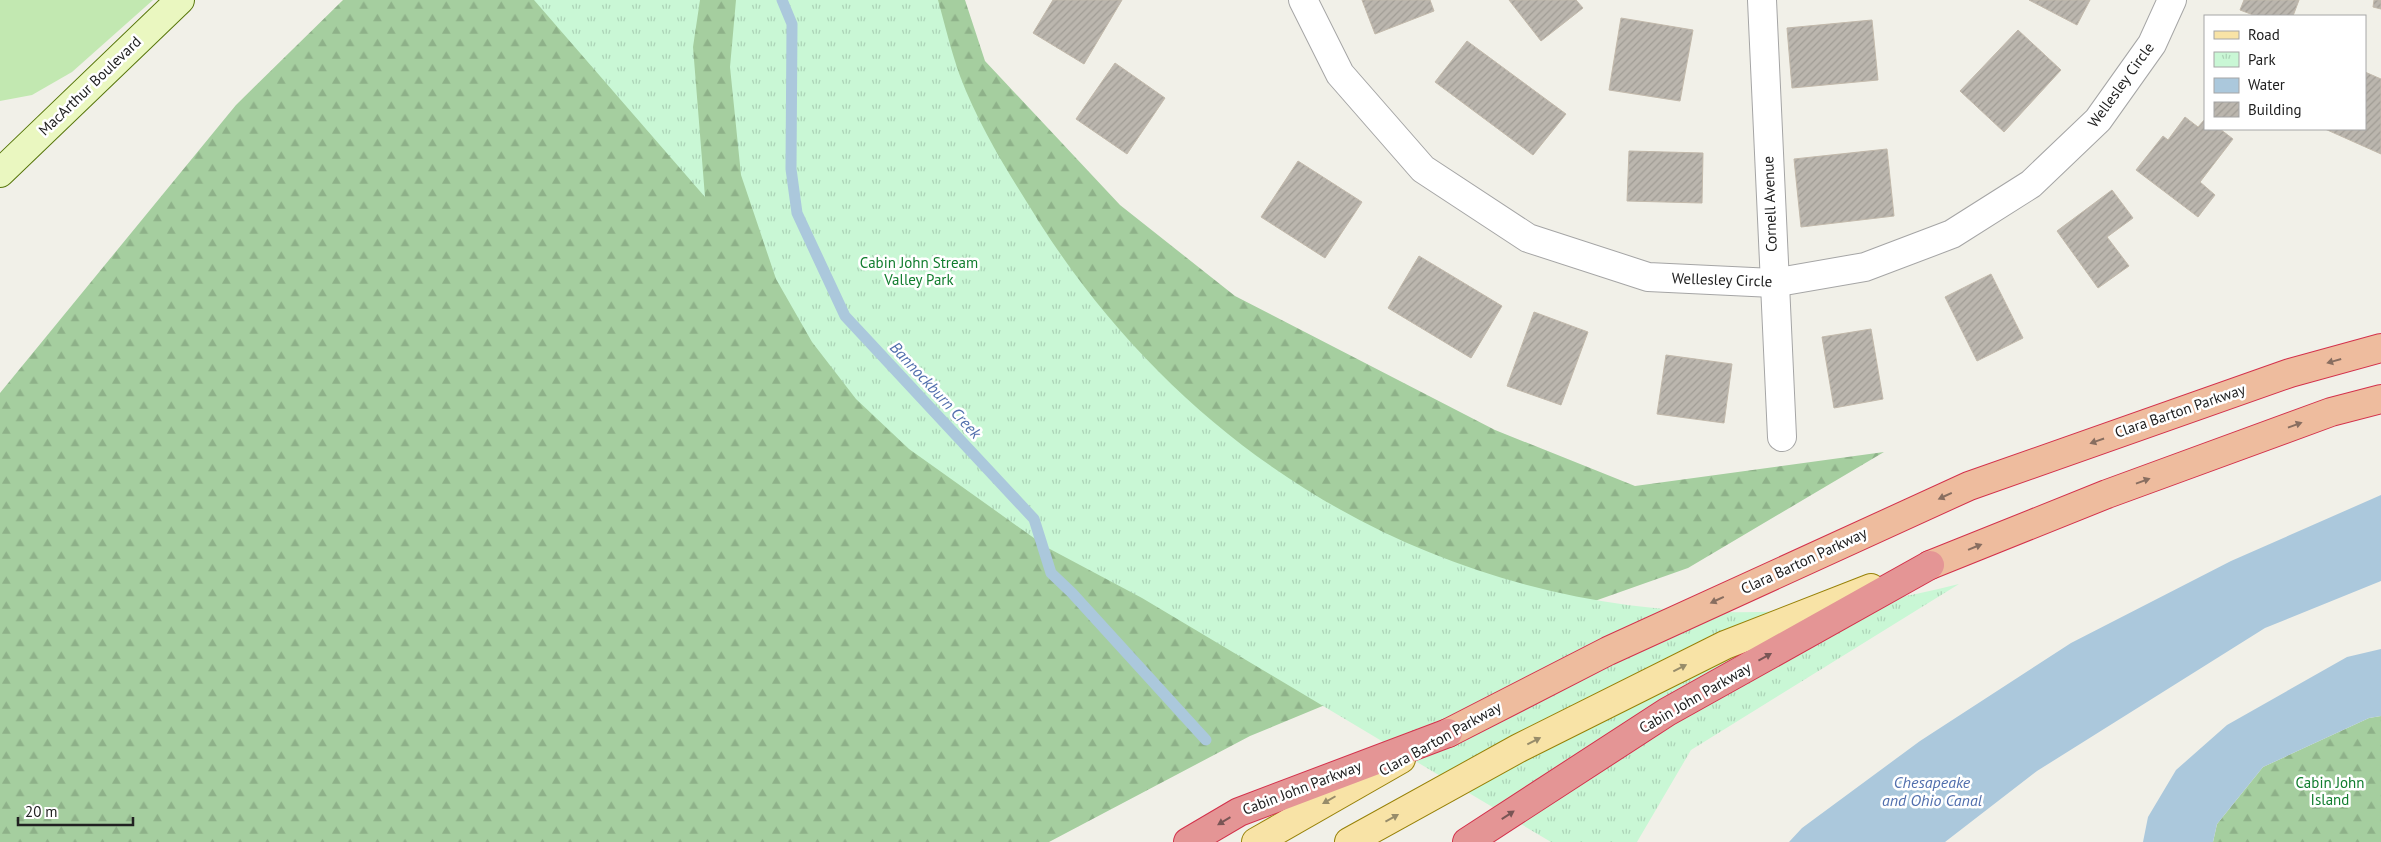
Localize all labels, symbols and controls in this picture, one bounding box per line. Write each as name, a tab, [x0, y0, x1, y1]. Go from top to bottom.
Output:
legend	[2204, 15, 2366, 130]
text: Road	[2248, 25, 2280, 44]
street label: MacArthur Boulevard	[34, 32, 145, 139]
street label: Wellesley Circle	[2083, 38, 2158, 131]
text: Park	[2248, 50, 2276, 69]
text: Water	[2248, 75, 2285, 94]
text: Building	[2248, 100, 2302, 119]
street label: Cornell Avenue	[1758, 156, 1781, 252]
park label: Cabin John Stream Valley Park	[860, 253, 978, 289]
street label: Wellesley Circle	[1671, 268, 1773, 291]
water label: Bannockburn Creek	[886, 337, 987, 443]
one-way arrow	[2326, 357, 2341, 365]
street label: Clara Barton Parkway	[2112, 379, 2248, 442]
one-way arrow	[2288, 421, 2303, 429]
one-way arrow	[2089, 437, 2104, 445]
one-way arrow	[2135, 477, 2150, 484]
one-way arrow	[1938, 493, 1952, 501]
street label: Clara Barton Parkway	[1738, 523, 1870, 598]
one-way arrow	[1968, 543, 1983, 551]
one-way arrow	[1710, 597, 1724, 605]
one-way arrow	[1758, 652, 1772, 661]
street label: Cabin John Parkway	[1635, 658, 1754, 737]
one-way arrow	[1672, 664, 1687, 672]
street label: Clara Barton Parkway	[1375, 697, 1504, 780]
one-way arrow	[1527, 737, 1541, 745]
street label: Cabin John Parkway	[1240, 756, 1364, 819]
water label: Chesapeake and Ohio Canal	[1882, 772, 1983, 810]
park label: Cabin John Island	[2296, 773, 2364, 809]
scale bar	[18, 794, 132, 826]
one-way arrow	[1322, 796, 1337, 804]
text: 20 m	[25, 802, 58, 821]
one-way arrow	[1501, 811, 1515, 820]
one-way arrow	[1385, 814, 1398, 823]
one-way arrow	[1217, 816, 1230, 825]

